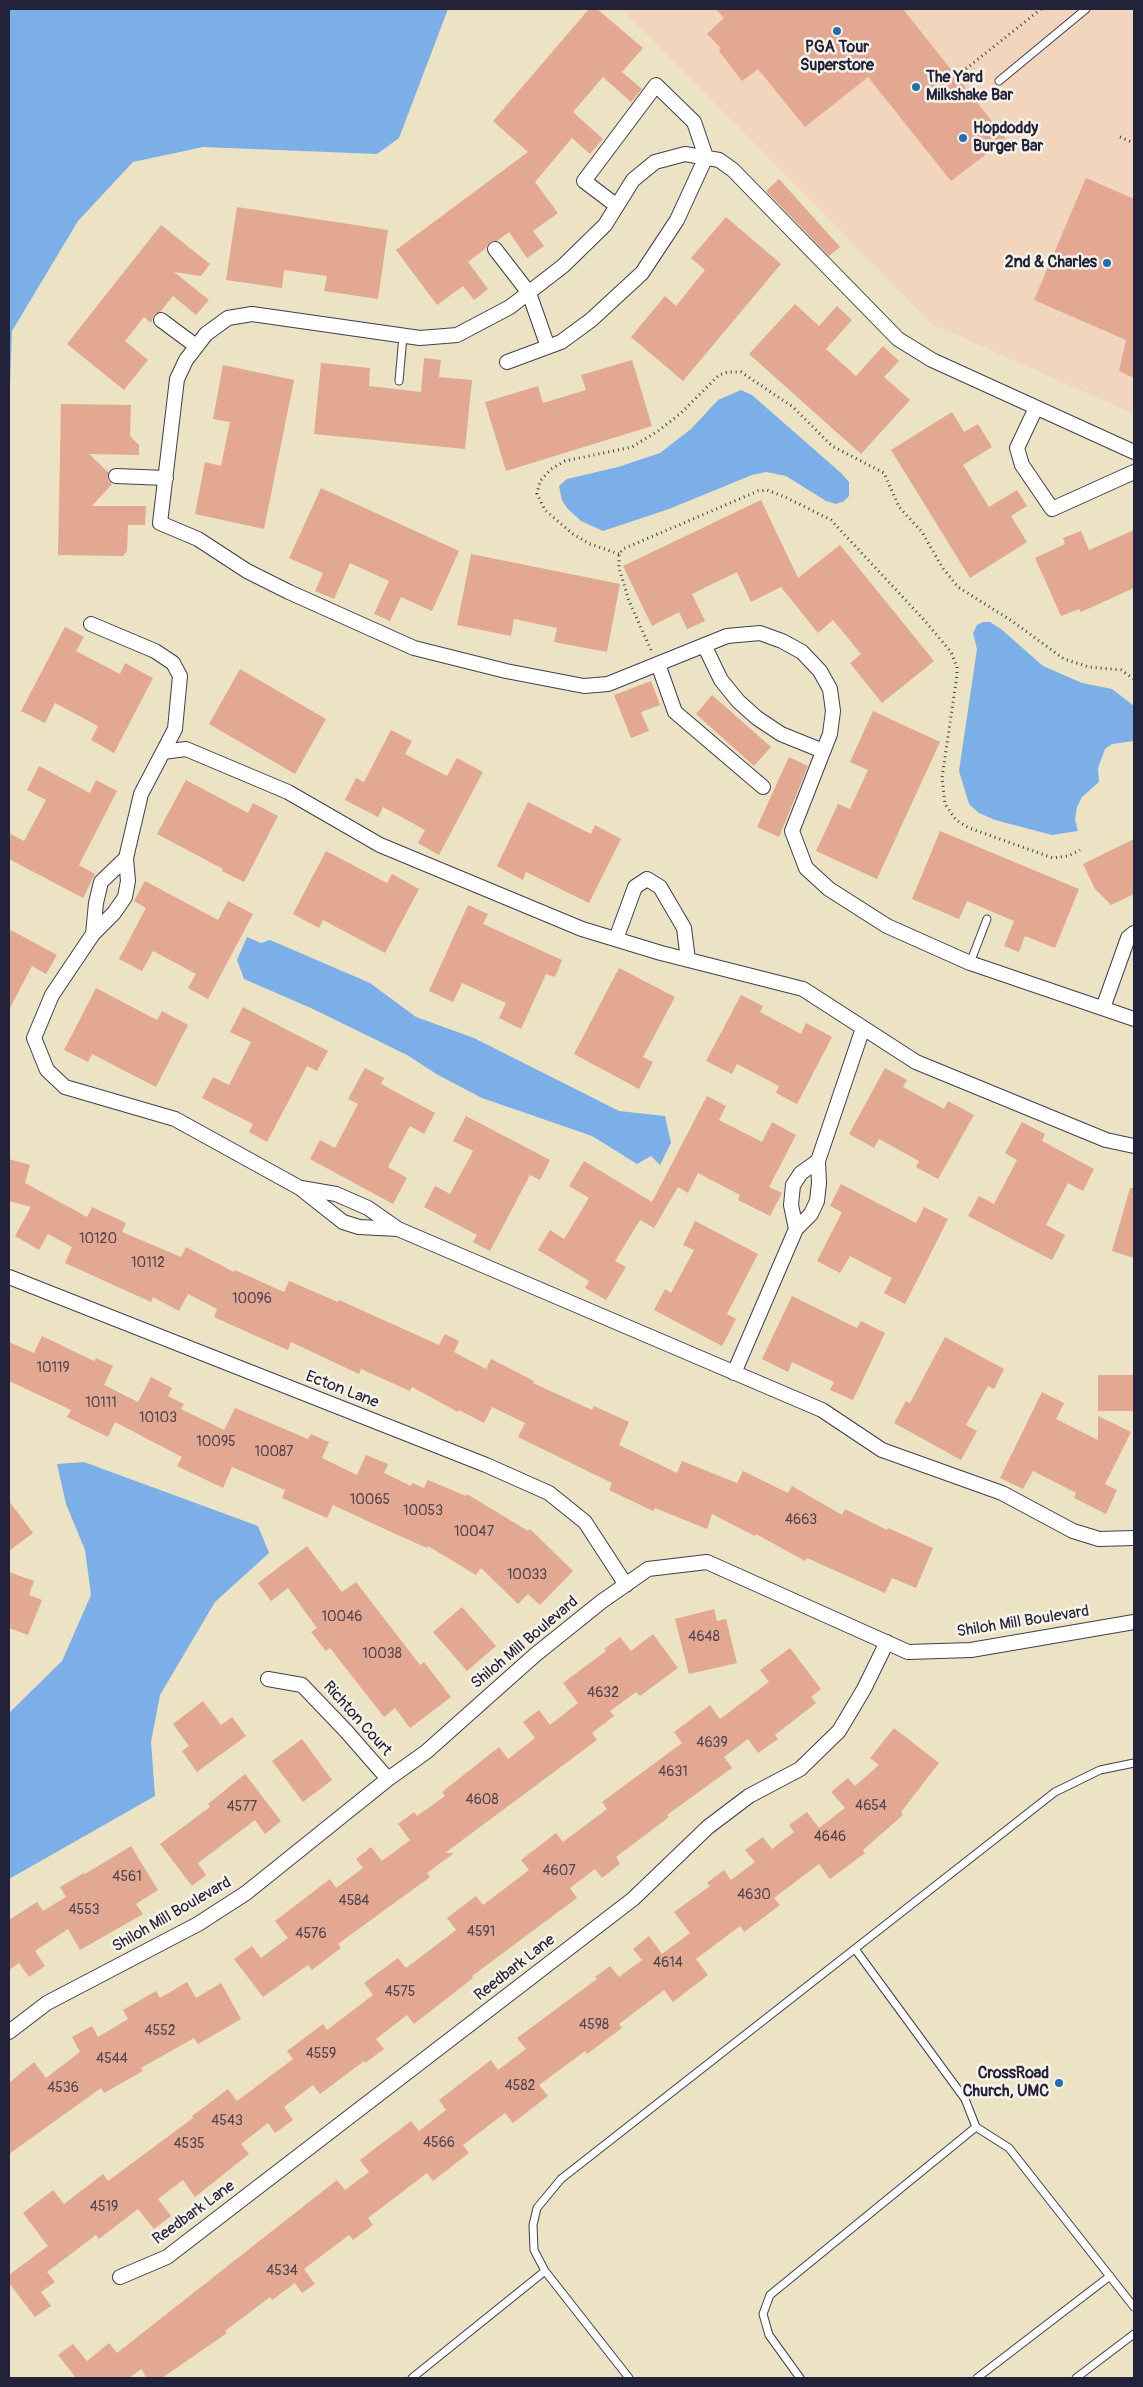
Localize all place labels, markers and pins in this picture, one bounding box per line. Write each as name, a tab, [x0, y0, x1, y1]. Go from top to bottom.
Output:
marker: PGA Tour Superstore	[831, 25, 843, 37]
place label: PGA Tour Superstore	[800, 38, 874, 76]
place label: The Yard Milkshake Bar	[926, 68, 1013, 106]
marker: The Yard Milkshake Bar	[910, 81, 922, 93]
place label: Hopdoddy Burger Bar	[973, 119, 1043, 157]
marker: Hopdoddy Burger Bar	[957, 132, 969, 144]
place label: 2nd & Charles	[1005, 253, 1097, 273]
marker: 2nd & Charles	[1101, 257, 1113, 269]
place label: CrossRoad Church, UMC	[963, 2064, 1049, 2102]
marker: CrossRoad Church, UMC	[1053, 2077, 1065, 2089]

